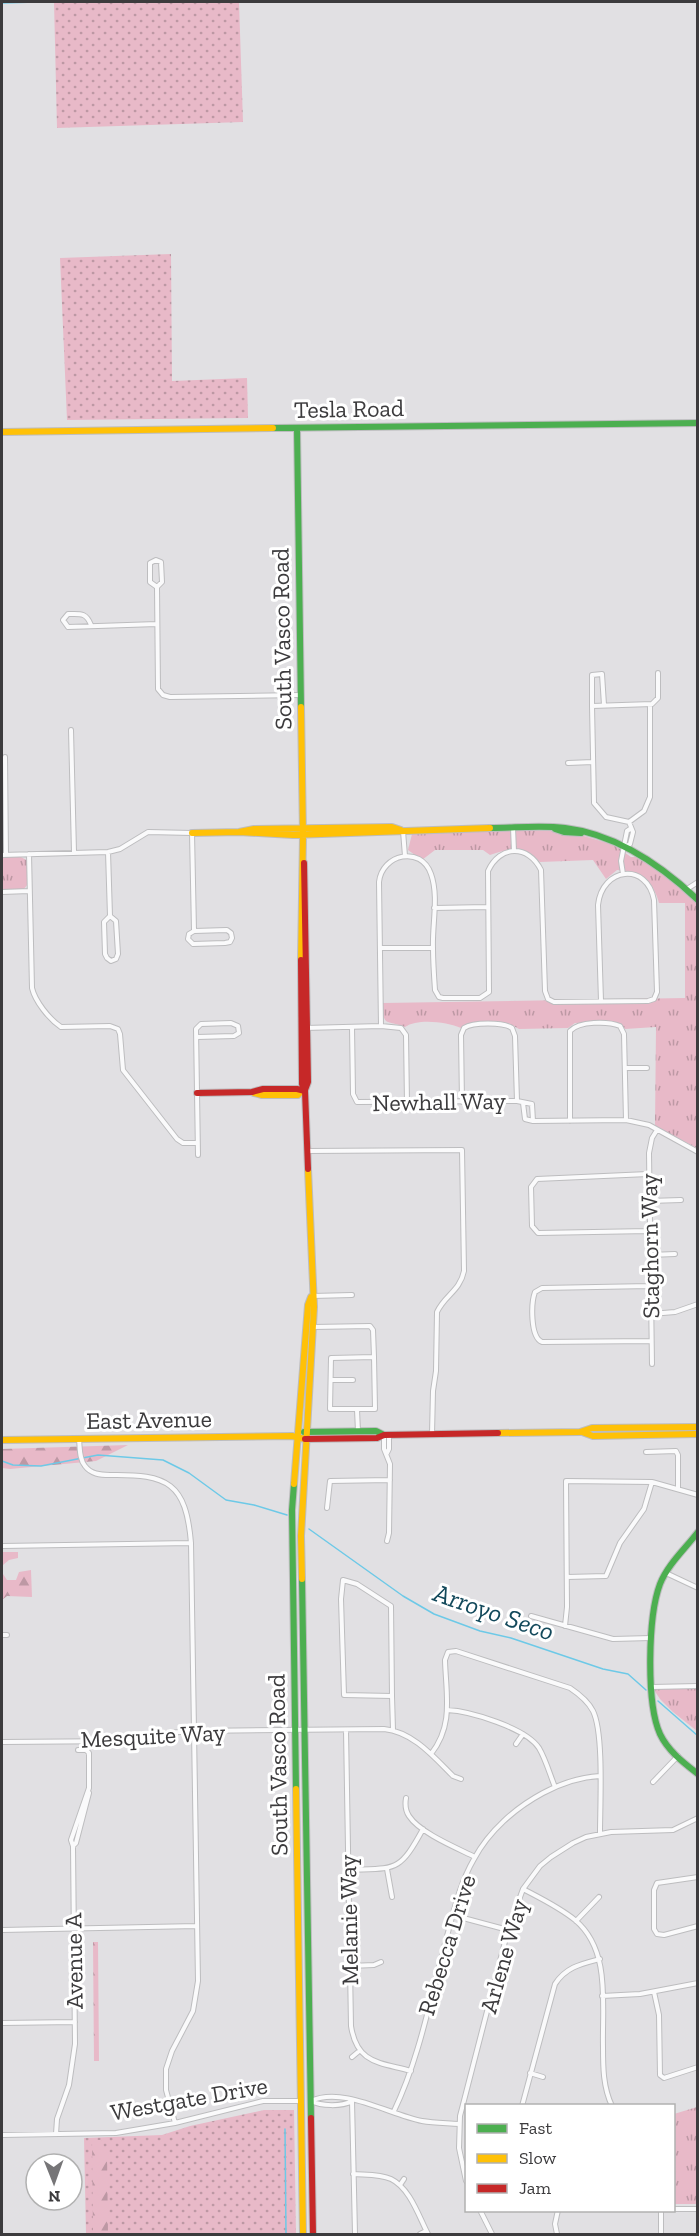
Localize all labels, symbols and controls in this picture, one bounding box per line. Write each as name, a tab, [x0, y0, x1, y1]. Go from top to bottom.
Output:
street label: Tesla Road	[294, 393, 404, 424]
street label: South Vasco Road	[265, 548, 298, 730]
street label: Newhall Way	[372, 1086, 507, 1117]
street label: Staghorn Way	[634, 1172, 665, 1319]
street label: East Avenue	[86, 1404, 212, 1435]
water label: Arroyo Seco	[429, 1576, 558, 1648]
street label: South Vasco Road	[261, 1674, 294, 1856]
street label: Mesquite Way	[80, 1717, 227, 1754]
street label: Melanie Way	[333, 1854, 364, 1986]
street label: Rebecca Drive	[411, 1871, 482, 2019]
street label: Arlene Way	[473, 1895, 534, 2016]
street label: Avenue A	[58, 1912, 89, 2009]
street label: Westgate Drive	[108, 2070, 270, 2127]
legend	[465, 2104, 675, 2212]
text: Fast	[519, 2117, 552, 2139]
text: Slow	[519, 2147, 556, 2169]
north arrow	[24, 2152, 84, 2212]
text: Jam	[519, 2177, 551, 2199]
text: N	[48, 2187, 61, 2206]

